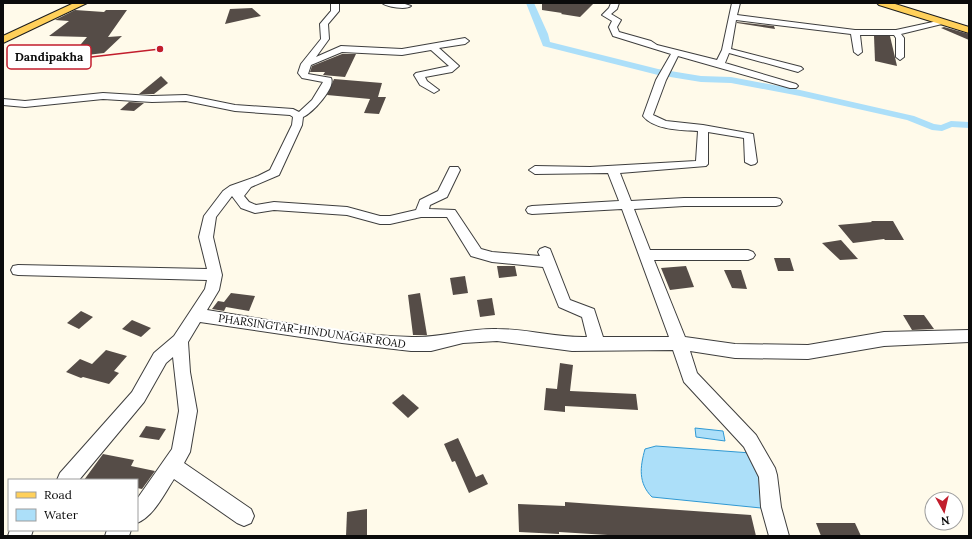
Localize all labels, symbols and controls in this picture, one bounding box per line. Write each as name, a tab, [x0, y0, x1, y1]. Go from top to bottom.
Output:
callout: Dandipakha	[7, 45, 91, 69]
text: Dandipakha	[15, 49, 84, 64]
street label: PHARSINGTAR-HINDUNAGAR ROAD	[217, 311, 407, 351]
legend	[8, 479, 138, 531]
text: Road	[44, 487, 72, 502]
north arrow	[924, 491, 964, 531]
text: Water	[44, 507, 79, 522]
text: N	[940, 513, 951, 528]

